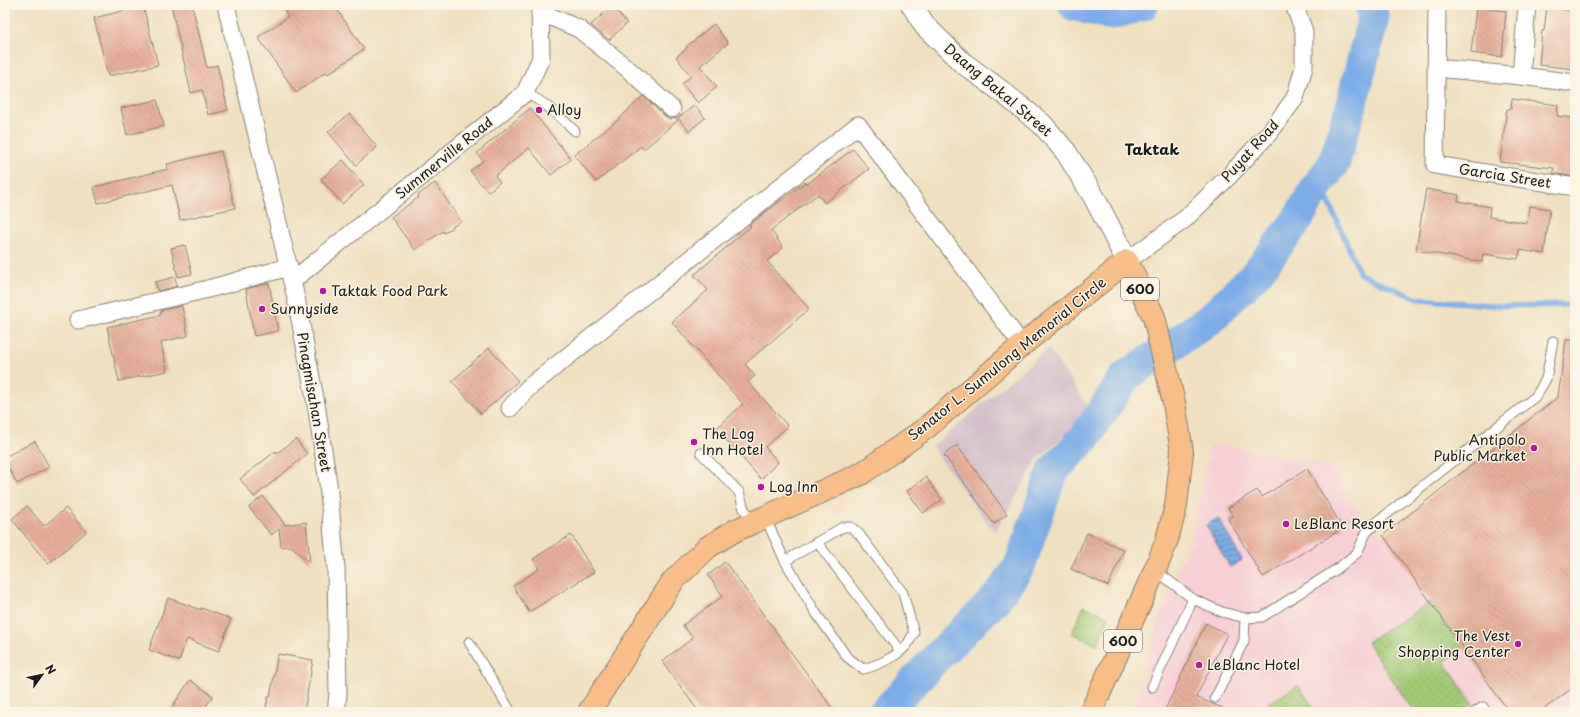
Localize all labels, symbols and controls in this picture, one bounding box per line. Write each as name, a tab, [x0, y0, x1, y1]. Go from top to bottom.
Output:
street label: Daang Bakal Street	[940, 38, 1057, 141]
place label: Alloy	[547, 99, 581, 120]
marker: Alloy	[534, 105, 544, 115]
street label: Summerville Road	[390, 111, 497, 204]
street label: Puyat Road	[1216, 115, 1283, 187]
district label: Taktak	[1124, 137, 1180, 160]
street label: Garcia Street	[1457, 158, 1553, 193]
street label: Senator L. Sumulong Memorial Circle	[903, 272, 1111, 446]
road number: 600	[1121, 278, 1159, 300]
place label: Taktak Food Park	[331, 280, 449, 301]
marker: Taktak Food Park	[318, 286, 328, 296]
place label: Sunnyside	[270, 298, 339, 319]
marker: Sunnyside	[257, 304, 267, 314]
street label: Pinagmisahan Street	[292, 330, 337, 474]
place label: The Log Inn Hotel	[702, 423, 763, 460]
place label: Antipolo Public Market	[1433, 429, 1526, 466]
marker: The Log Inn Hotel	[689, 437, 699, 447]
marker: Antipolo Public Market	[1529, 443, 1539, 453]
place label: Log Inn	[769, 476, 818, 497]
marker: Log Inn	[756, 482, 766, 492]
place label: LeBlanc Resort	[1294, 513, 1394, 534]
marker: LeBlanc Resort	[1281, 519, 1291, 529]
place label: The Vest Shopping Center	[1397, 625, 1510, 662]
road number: 600	[1104, 630, 1142, 652]
marker: The Vest Shopping Center	[1513, 639, 1523, 649]
place label: LeBlanc Hotel	[1207, 654, 1300, 675]
north arrow	[22, 655, 62, 695]
marker: LeBlanc Hotel	[1194, 660, 1204, 670]
text: N	[41, 661, 60, 678]

